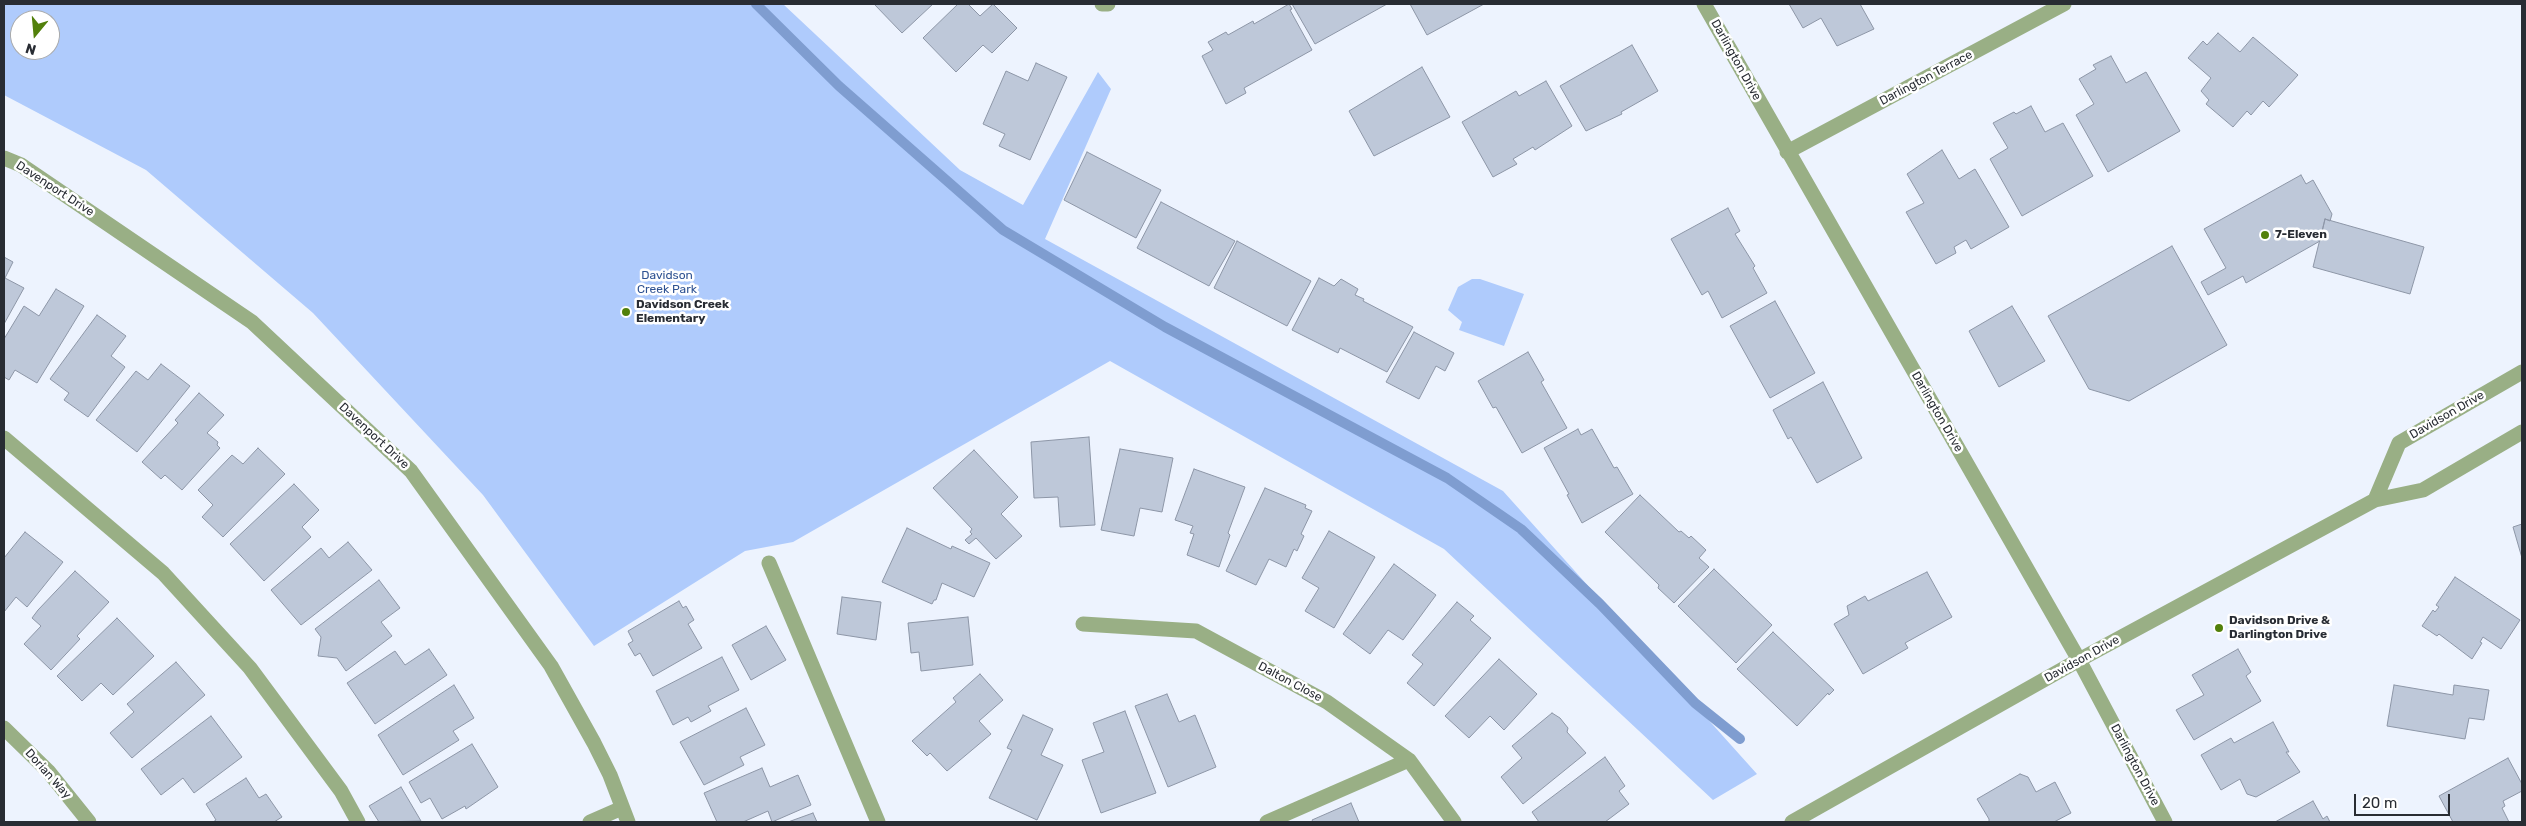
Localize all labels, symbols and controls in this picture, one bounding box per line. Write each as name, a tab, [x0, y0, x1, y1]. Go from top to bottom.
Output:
north arrow	[10, 10, 60, 60]
street label: Darlington Drive	[1708, 17, 1764, 103]
text: N	[23, 39, 38, 58]
street label: Darlington Terrace	[1877, 47, 1975, 109]
street label: Davenport Drive	[13, 158, 97, 220]
place label: 7-Eleven	[2275, 228, 2327, 242]
marker: 7-Eleven	[2259, 229, 2271, 241]
park label: Davidson Creek Park	[637, 269, 697, 297]
place label: Davidson Creek Elementary	[636, 298, 729, 326]
marker: Davidson Creek Elementary	[620, 306, 632, 318]
street label: Darlington Drive	[1908, 369, 1966, 455]
street label: Davidson Drive	[2407, 388, 2487, 442]
street label: Davenport Drive	[336, 400, 412, 472]
place label: Davidson Drive & Darlington Drive	[2229, 614, 2330, 642]
marker: Davidson Drive & Darlington Drive	[2213, 622, 2225, 634]
street label: Davidson Drive	[2042, 632, 2122, 686]
street label: Dalton Close	[1256, 659, 1324, 705]
street label: Darlington Drive	[2107, 722, 2163, 808]
street label: Dorian Way	[22, 746, 74, 802]
scale bar	[2356, 784, 2452, 816]
text: 20 m	[2362, 794, 2397, 812]

